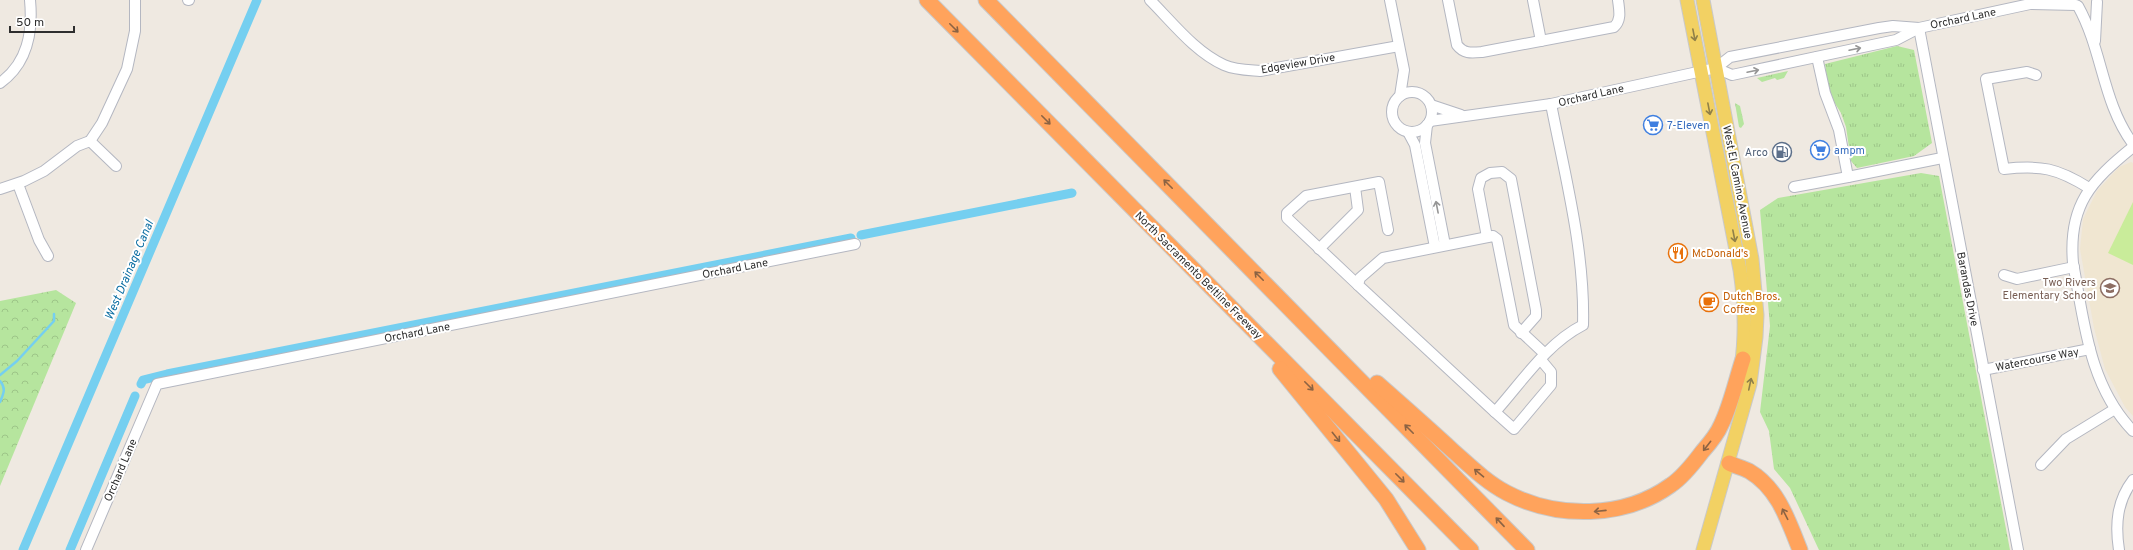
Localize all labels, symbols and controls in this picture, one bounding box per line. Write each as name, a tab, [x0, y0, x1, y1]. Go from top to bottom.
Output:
street label: Orchard Lane	[1929, 5, 1997, 33]
scale bar	[10, 8, 74, 34]
text: 50 m	[16, 15, 44, 31]
one-way arrow	[949, 23, 959, 33]
one-way arrow	[1691, 28, 1699, 41]
one-way arrow	[1848, 44, 1861, 52]
street label: Edgeview Drive	[1260, 51, 1336, 77]
one-way arrow	[1746, 67, 1759, 75]
street label: Orchard Lane	[1557, 82, 1625, 110]
one-way arrow	[1705, 102, 1713, 115]
supermarket icon: 7-Eleven	[1642, 114, 1664, 136]
one-way arrow	[1041, 115, 1051, 125]
place label: 7-Eleven	[1667, 119, 1709, 133]
street label: West El Camino Avenue	[1719, 124, 1755, 240]
supermarket icon: ampm	[1809, 139, 1831, 161]
fuel station icon: Arco	[1771, 141, 1793, 163]
place label: ampm	[1834, 144, 1865, 158]
place label: Arco	[1745, 146, 1768, 160]
one-way arrow	[1163, 179, 1173, 189]
one-way arrow	[1433, 201, 1441, 214]
street label: North Sacramento Beltline Freeway	[1132, 209, 1265, 343]
water label: West Drainage Canal	[102, 217, 159, 323]
one-way arrow	[1730, 230, 1738, 243]
restaurant icon: McDonald's	[1667, 242, 1689, 264]
place label: McDonald's	[1692, 247, 1748, 261]
street label: Barandas Drive	[1953, 251, 1981, 328]
street label: Orchard Lane	[701, 256, 769, 282]
one-way arrow	[1254, 272, 1264, 281]
place label: Two Rivers Elementary School	[2003, 276, 2096, 303]
school or university icon: Two Rivers Elementary School	[2099, 277, 2121, 299]
place label: Dutch Bros. Coffee	[1723, 290, 1780, 317]
cafe icon: Dutch Bros. Coffee	[1698, 291, 1720, 313]
street label: Orchard Lane	[383, 320, 451, 346]
street label: Watercourse Way	[1994, 345, 2080, 375]
one-way arrow	[1746, 378, 1754, 391]
one-way arrow	[1304, 381, 1314, 391]
one-way arrow	[1404, 424, 1414, 434]
one-way arrow	[1331, 432, 1340, 443]
street label: Orchard Lane	[101, 437, 140, 504]
one-way arrow	[1703, 440, 1711, 451]
one-way arrow	[1474, 469, 1485, 478]
one-way arrow	[1395, 473, 1405, 483]
one-way arrow	[1594, 507, 1607, 515]
one-way arrow	[1781, 508, 1789, 520]
one-way arrow	[1495, 517, 1504, 527]

